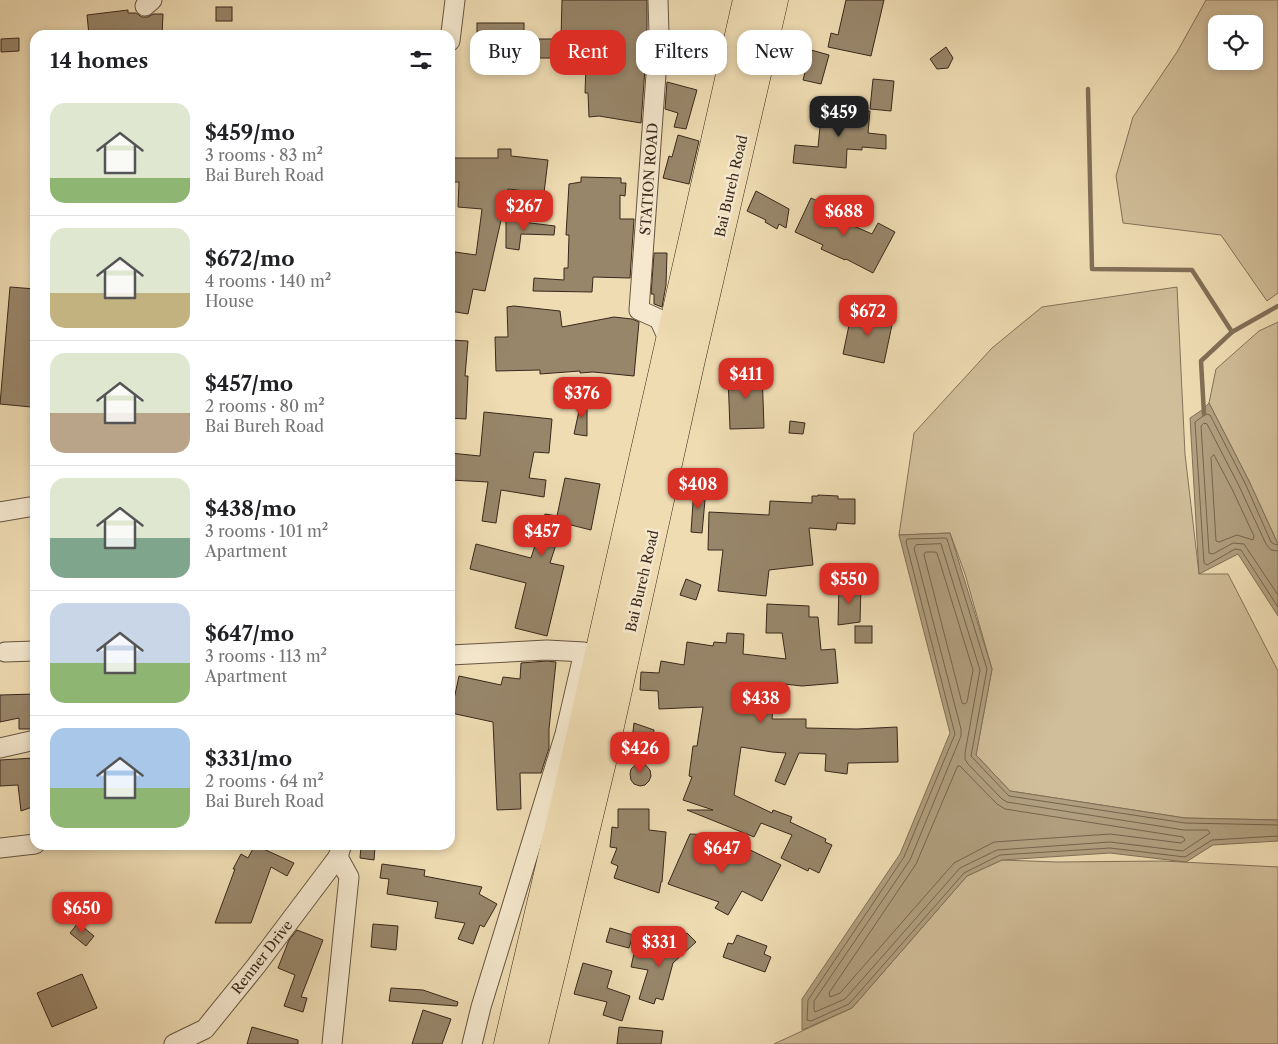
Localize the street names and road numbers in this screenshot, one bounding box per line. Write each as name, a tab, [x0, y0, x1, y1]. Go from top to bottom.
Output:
street label: STATION ROAD	[636, 122, 662, 236]
street label: Bai Bureh Road	[711, 133, 752, 239]
street label: Bai Bureh Road	[622, 528, 663, 634]
street label: Renner Drive	[227, 916, 297, 998]

